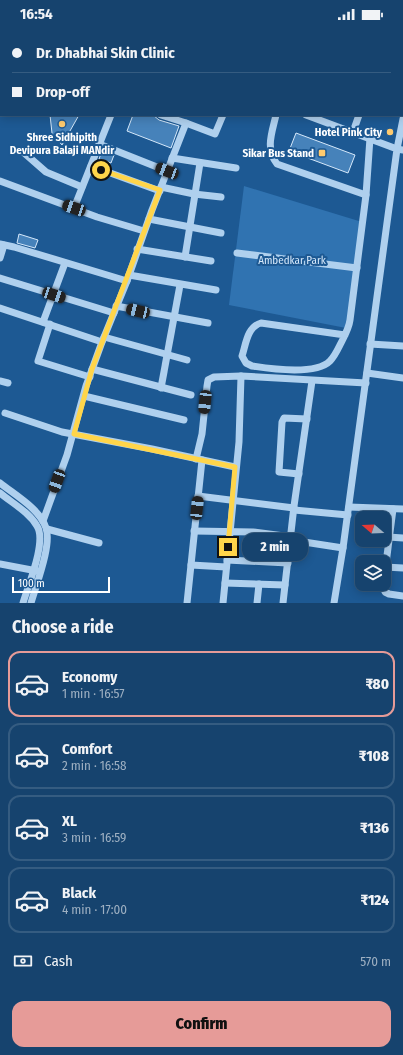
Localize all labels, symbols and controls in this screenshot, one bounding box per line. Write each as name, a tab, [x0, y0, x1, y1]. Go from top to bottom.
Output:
text: 16:54	[20, 5, 53, 23]
text: Dr. Dhabhai Skin Clinic	[36, 44, 175, 62]
text: Drop-off	[36, 83, 90, 101]
marker: Shree Sidhipith Devipura Balaji MANdir	[57, 119, 67, 129]
place label: Hotel Pink City	[315, 126, 383, 139]
marker: Hotel Pink City	[385, 127, 395, 137]
place label: Shree Sidhipith Devipura Balaji MANdir	[10, 131, 115, 157]
place label: Sikar Bus Stand	[243, 147, 314, 160]
marker: Sikar Bus Stand	[317, 148, 327, 158]
route start	[92, 161, 110, 179]
car	[154, 161, 180, 181]
car	[61, 198, 87, 218]
park label: Ambedkar Park	[258, 254, 327, 267]
car	[41, 286, 67, 304]
car	[125, 302, 151, 320]
car	[198, 389, 212, 415]
car	[47, 468, 67, 494]
car	[190, 495, 204, 521]
north arrow	[355, 511, 391, 547]
map controls	[355, 511, 391, 591]
callout: 2 min	[242, 533, 308, 561]
route end	[219, 538, 237, 556]
text: 2 min	[261, 539, 289, 554]
button: layers	[355, 555, 391, 591]
scale bar	[12, 575, 110, 594]
text: 100 m	[18, 577, 45, 590]
text: Choose a ride	[12, 616, 114, 638]
icon: car	[14, 666, 50, 702]
text: Economy	[62, 668, 117, 686]
text: ₹80	[365, 675, 389, 693]
text: 1 min · 16:57	[62, 686, 124, 701]
icon: car	[14, 738, 50, 774]
text: Comfort	[62, 740, 113, 758]
text: ₹108	[359, 747, 389, 765]
text: 2 min · 16:58	[62, 758, 127, 773]
icon: car	[14, 810, 50, 846]
text: XL	[62, 812, 77, 830]
text: ₹136	[360, 819, 389, 837]
text: 3 min · 16:59	[62, 830, 126, 845]
icon: car	[14, 882, 50, 918]
text: Black	[62, 884, 96, 902]
text: ₹124	[360, 891, 389, 909]
text: 4 min · 17:00	[62, 902, 127, 917]
icon: cash	[12, 950, 34, 972]
text: Cash	[44, 952, 73, 970]
text: 570 m	[360, 954, 391, 969]
button: Confirm	[12, 1001, 391, 1047]

